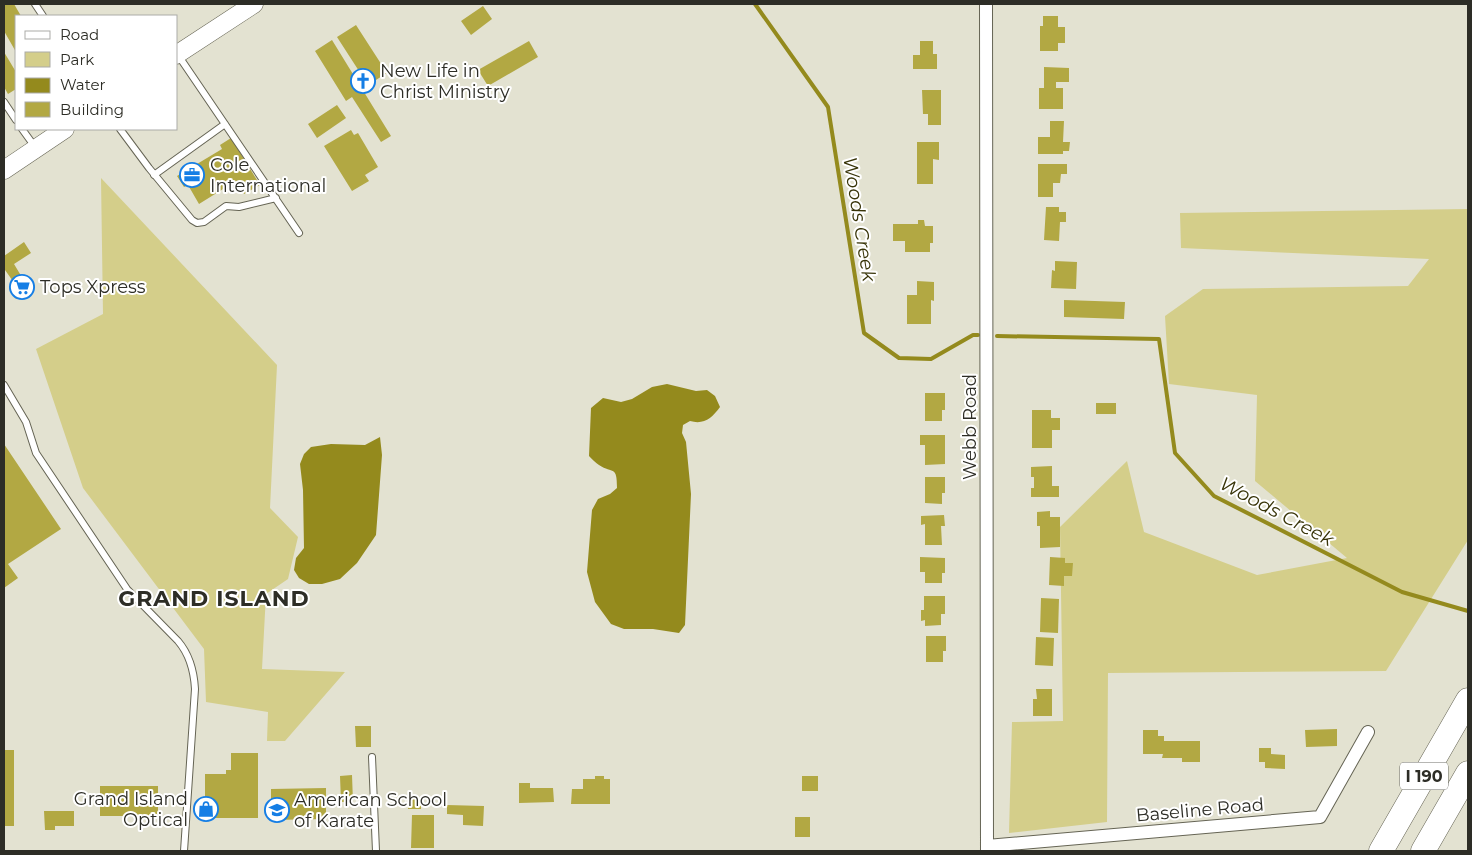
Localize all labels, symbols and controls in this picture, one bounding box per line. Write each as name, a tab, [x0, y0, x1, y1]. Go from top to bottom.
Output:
legend	[15, 15, 178, 130]
text: Road	[60, 25, 99, 44]
text: Park	[60, 50, 94, 69]
place label: New Life in Christ Ministry	[380, 60, 510, 103]
church icon: New Life in Christ Ministry	[350, 68, 376, 94]
text: Water	[60, 75, 106, 94]
text: Building	[60, 100, 124, 119]
place label: Cole International	[210, 154, 326, 197]
water label: Woods Creek	[838, 155, 881, 284]
office icon: Cole International	[179, 162, 205, 188]
supermarket icon: Tops Xpress	[9, 274, 35, 300]
place label: Tops Xpress	[40, 276, 146, 298]
street label: Webb Road	[959, 374, 981, 480]
water label: Woods Creek	[1216, 472, 1338, 551]
district label: GRAND ISLAND	[118, 585, 310, 612]
road number: I 190	[1400, 762, 1448, 789]
place label: Grand Island Optical	[74, 788, 188, 831]
place label: American School of Karate	[294, 789, 447, 832]
street label: Baseline Road	[1135, 793, 1265, 827]
shop icon: Grand Island Optical	[193, 796, 219, 822]
school or university icon: American School of Karate	[264, 797, 290, 823]

